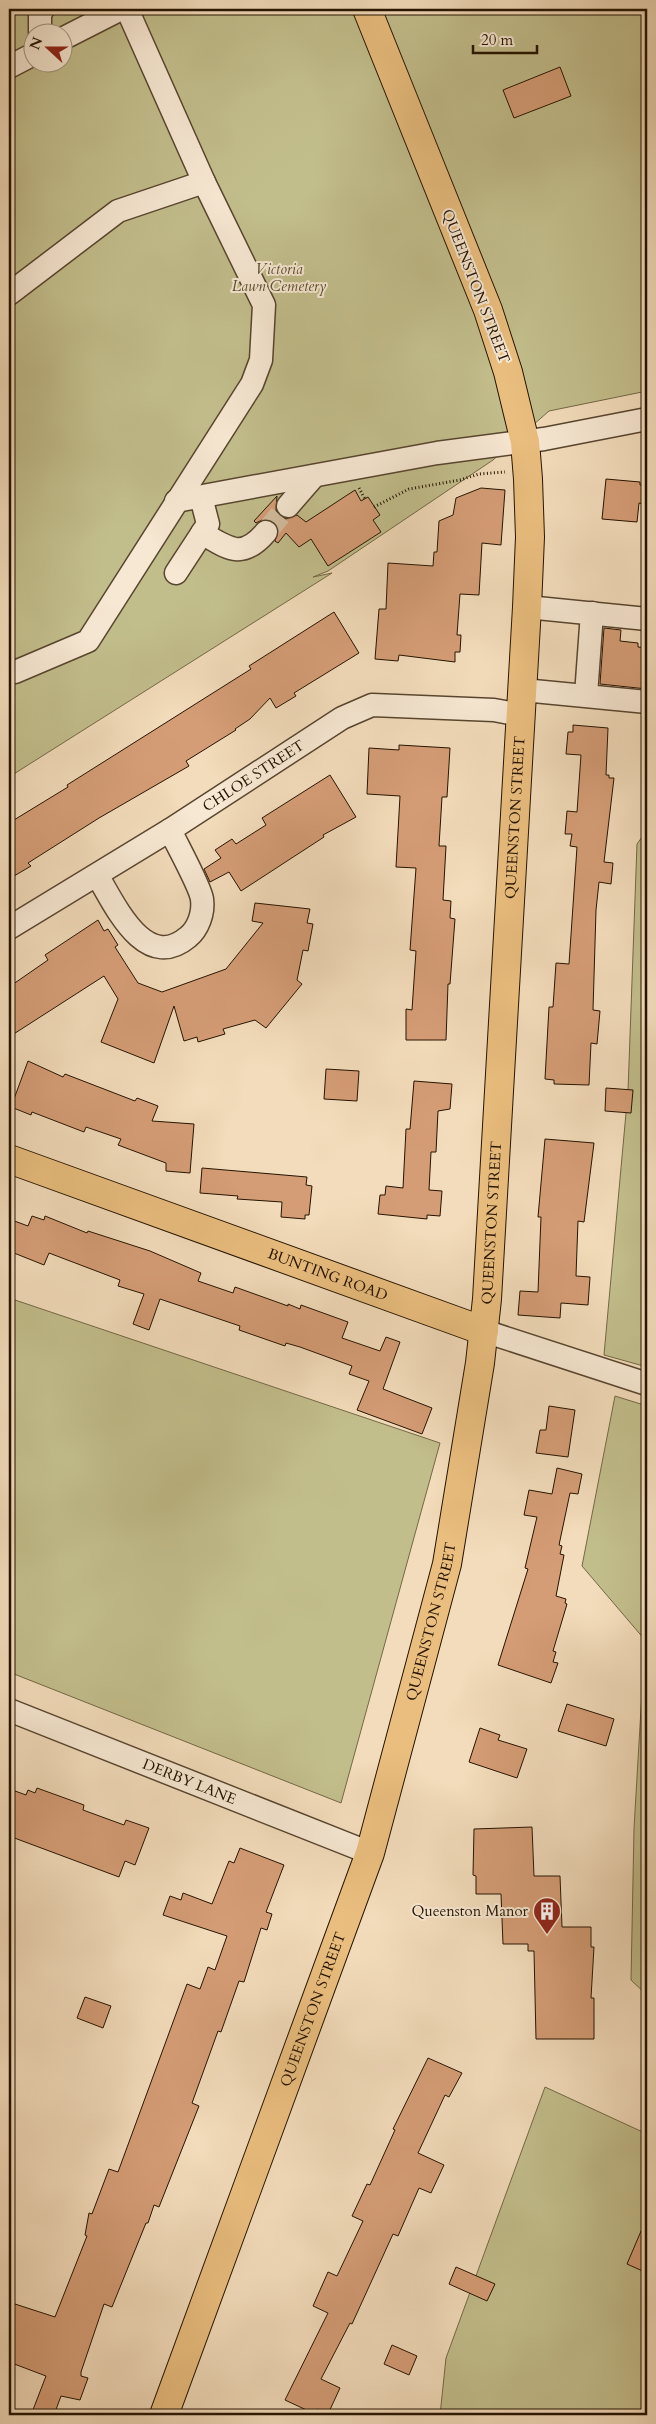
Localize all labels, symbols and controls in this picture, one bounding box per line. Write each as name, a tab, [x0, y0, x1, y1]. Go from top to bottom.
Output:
north arrow	[22, 22, 72, 72]
scale bar	[473, 22, 537, 54]
text: 20 m	[481, 30, 513, 50]
text: N	[25, 34, 47, 53]
street label: QUEENSTON STREET	[437, 206, 515, 366]
park label: Victoria Lawn Cemetery	[232, 259, 327, 296]
street label: CHLOE STREET	[199, 735, 308, 816]
street label: QUEENSTON STREET	[500, 735, 530, 900]
street label: QUEENSTON STREET	[477, 1141, 506, 1305]
street label: BUNTING ROAD	[265, 1244, 391, 1305]
street label: QUEENSTON STREET	[401, 1541, 460, 1703]
street label: DERBY LANE	[140, 1754, 239, 1809]
building icon: Queenston Manor	[532, 1896, 562, 1935]
place label: Queenston Manor	[412, 1901, 529, 1921]
street label: QUEENSTON STREET	[275, 1929, 350, 2090]

